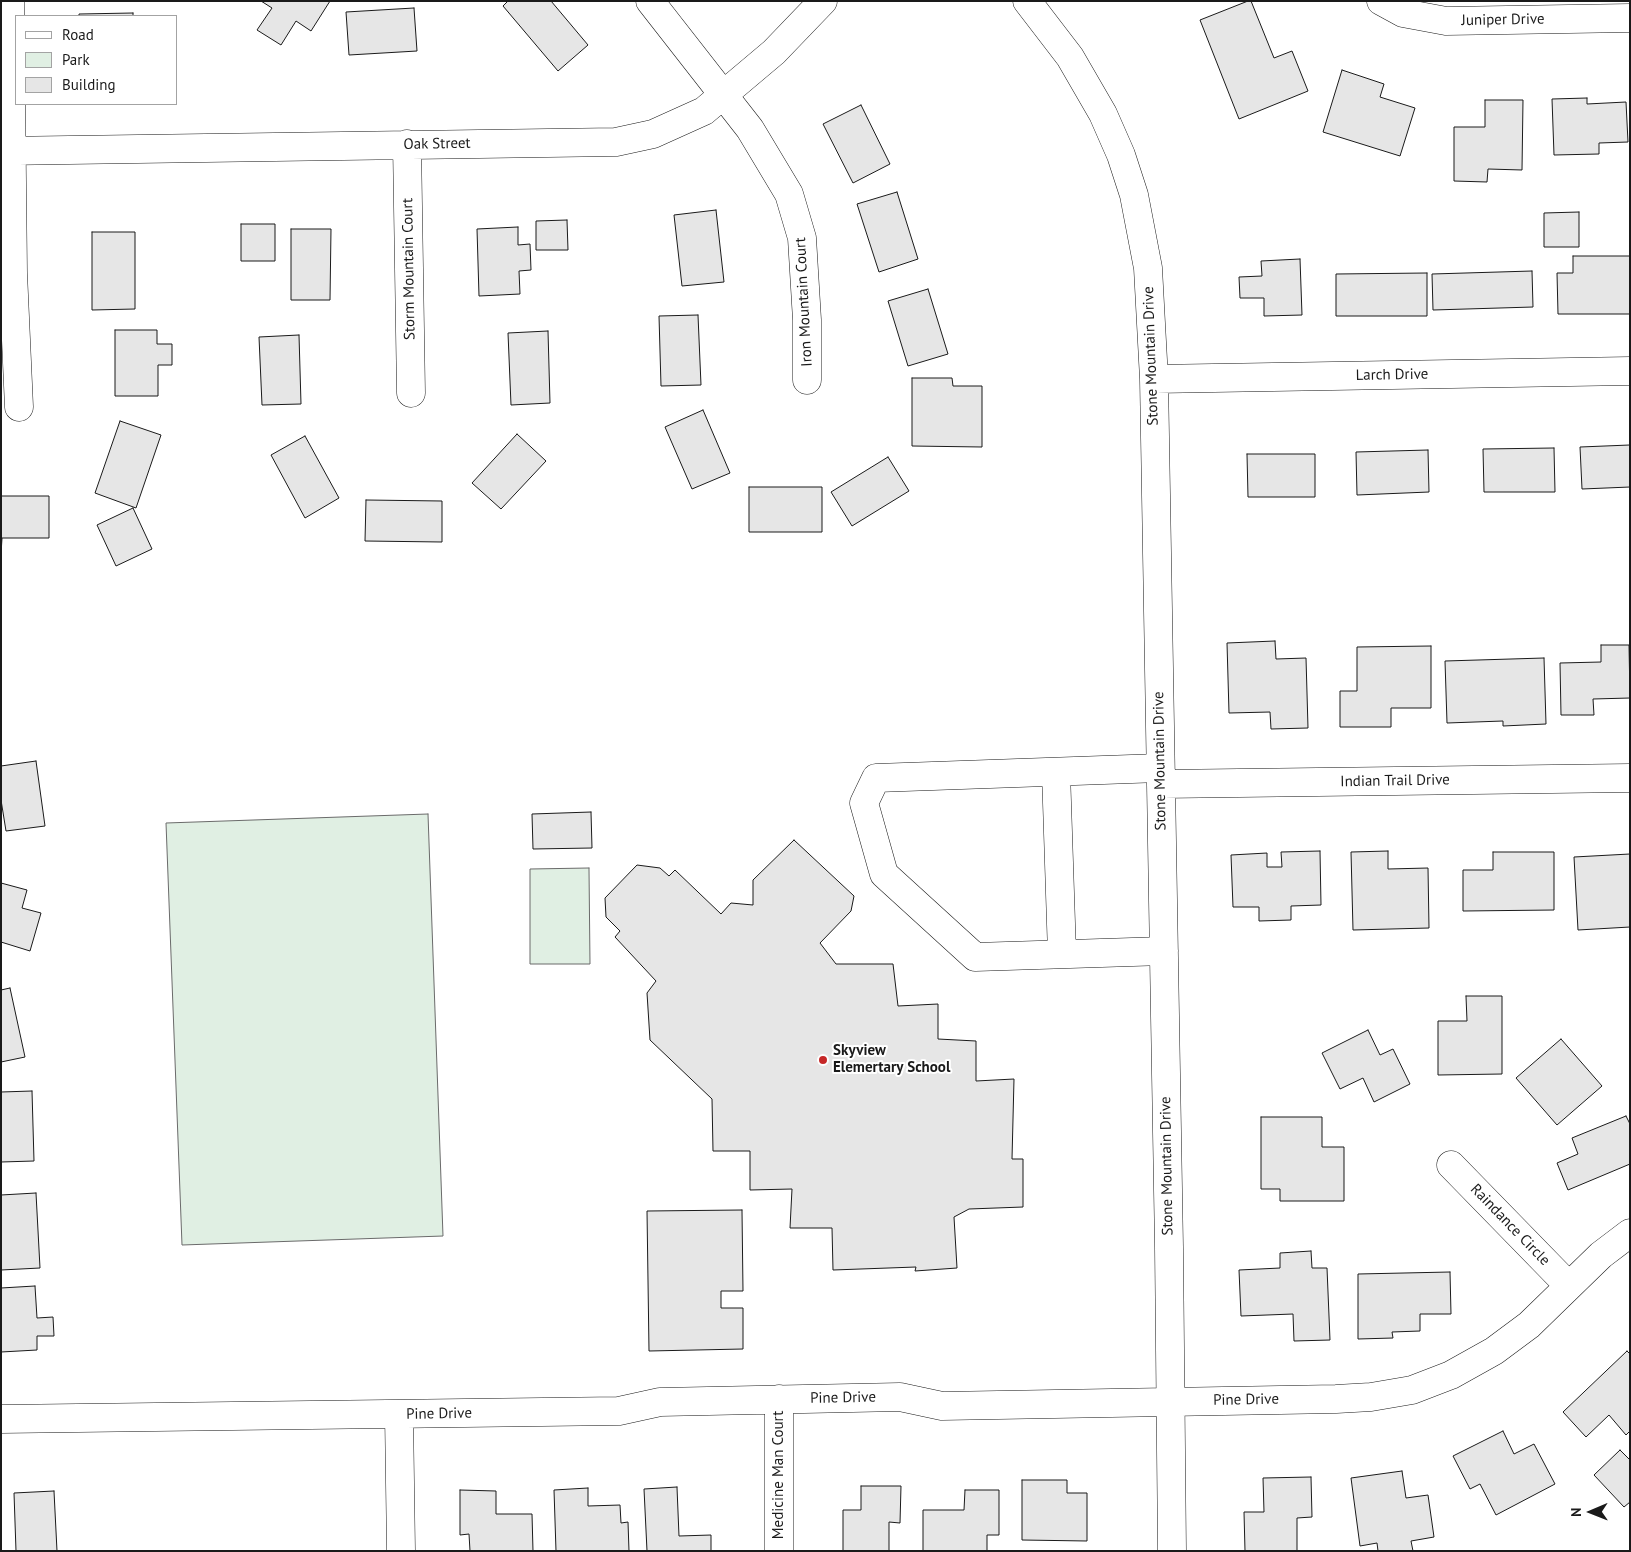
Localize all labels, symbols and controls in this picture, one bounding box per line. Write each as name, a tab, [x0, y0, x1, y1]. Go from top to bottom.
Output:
street label: Juniper Drive	[1461, 10, 1545, 30]
legend	[15, 15, 178, 105]
text: Road	[62, 25, 94, 44]
text: Park	[62, 50, 90, 69]
text: Building	[62, 75, 116, 94]
street label: Oak Street	[403, 134, 471, 154]
street label: Storm Mountain Court	[399, 198, 419, 340]
street label: Iron Mountain Court	[792, 237, 816, 367]
street label: Stone Mountain Drive	[1140, 286, 1162, 426]
street label: Larch Drive	[1356, 365, 1428, 385]
street label: Stone Mountain Drive	[1150, 691, 1170, 831]
street label: Indian Trail Drive	[1340, 771, 1450, 791]
place label: Skyview Elemertary School	[833, 1042, 950, 1077]
marker: Skyview Elemertary School	[817, 1054, 829, 1066]
street label: Stone Mountain Drive	[1157, 1096, 1177, 1236]
street label: Raindance Circle	[1466, 1180, 1554, 1270]
street label: Pine Drive	[810, 1388, 876, 1408]
street label: Pine Drive	[1213, 1390, 1279, 1410]
street label: Pine Drive	[406, 1404, 472, 1424]
street label: Medicine Man Court	[770, 1411, 788, 1539]
north arrow	[1566, 1487, 1616, 1537]
text: N	[1567, 1508, 1585, 1517]

